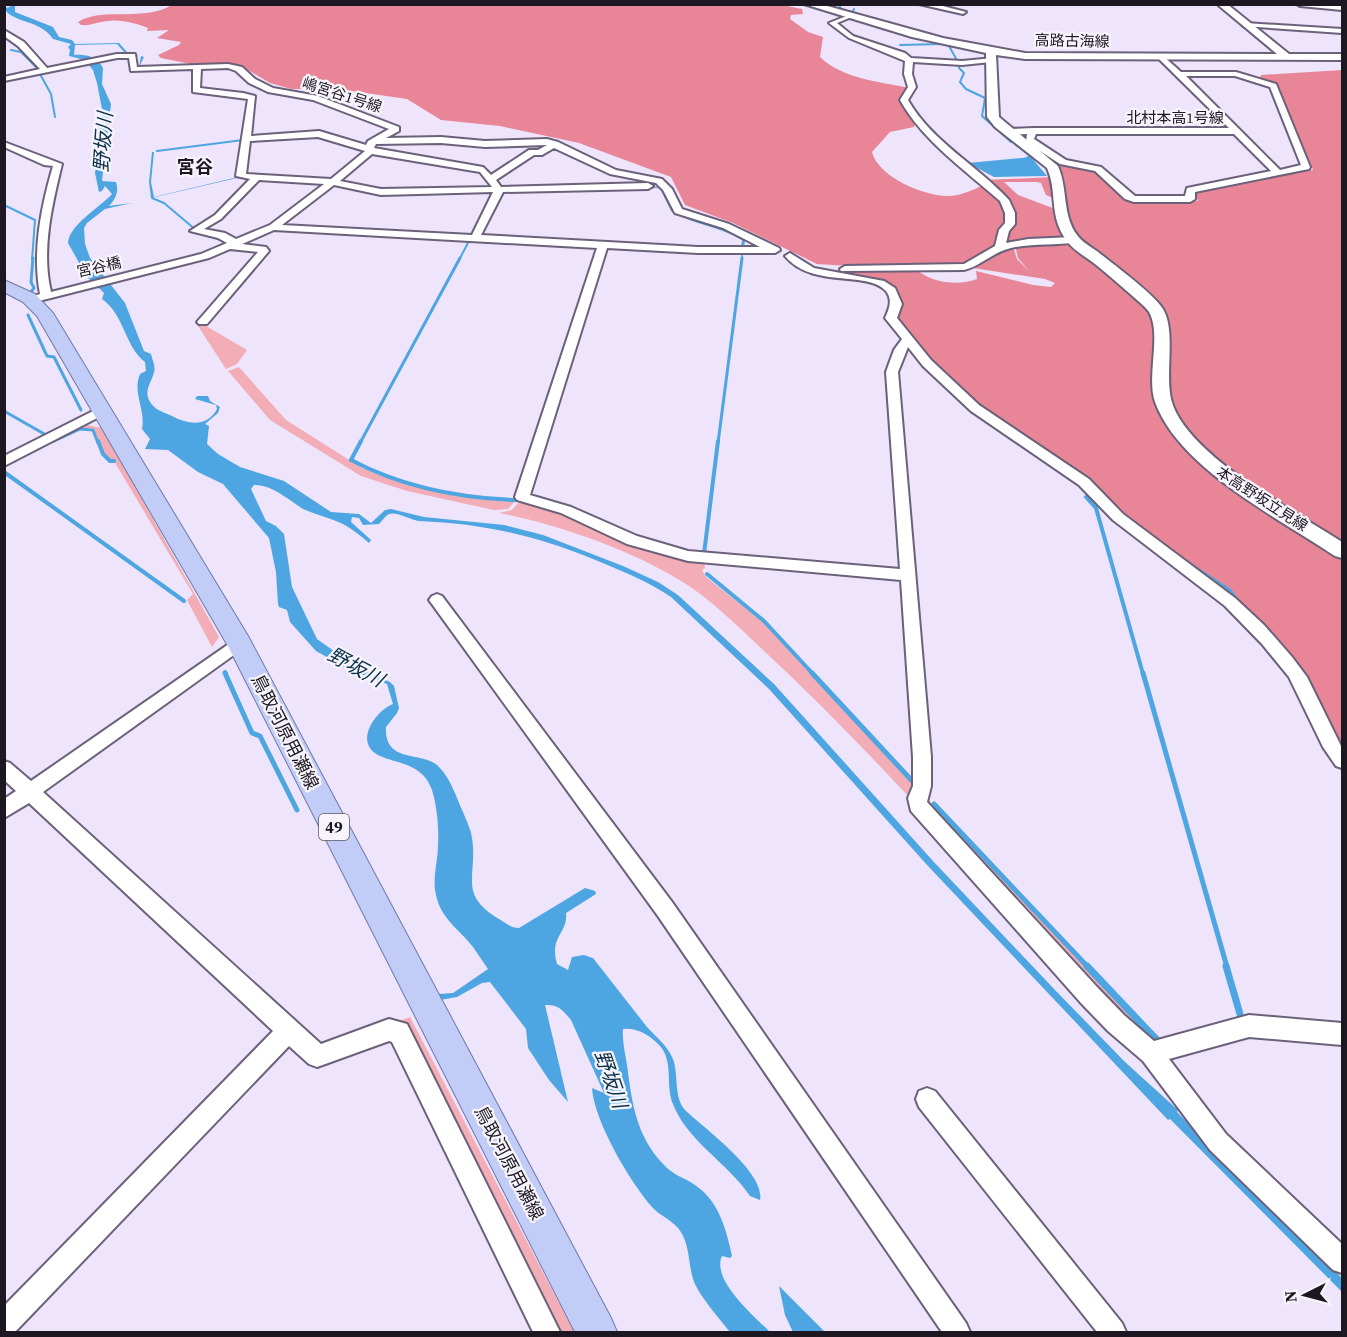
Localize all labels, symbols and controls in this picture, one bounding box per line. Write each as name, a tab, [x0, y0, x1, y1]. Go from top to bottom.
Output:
street label: 高路古海線	[1034, 29, 1110, 52]
street label: 嶋宮谷1号線	[300, 72, 385, 117]
street label: 北村本高1号線	[1126, 107, 1224, 128]
water label: 野坂川	[87, 109, 119, 173]
district label: 宮谷	[177, 154, 213, 179]
street label: 宮谷橋	[75, 251, 123, 282]
street label: 本高野坂立見線	[1213, 461, 1312, 536]
water label: 野坂川	[323, 641, 391, 694]
street label: 鳥取河原用瀬線	[246, 670, 325, 794]
road number: 49	[319, 814, 349, 840]
water label: 野坂川	[588, 1046, 635, 1114]
street label: 鳥取河原用瀬線	[469, 1101, 550, 1224]
north arrow	[1275, 1265, 1335, 1325]
text: N	[1278, 1289, 1302, 1304]

